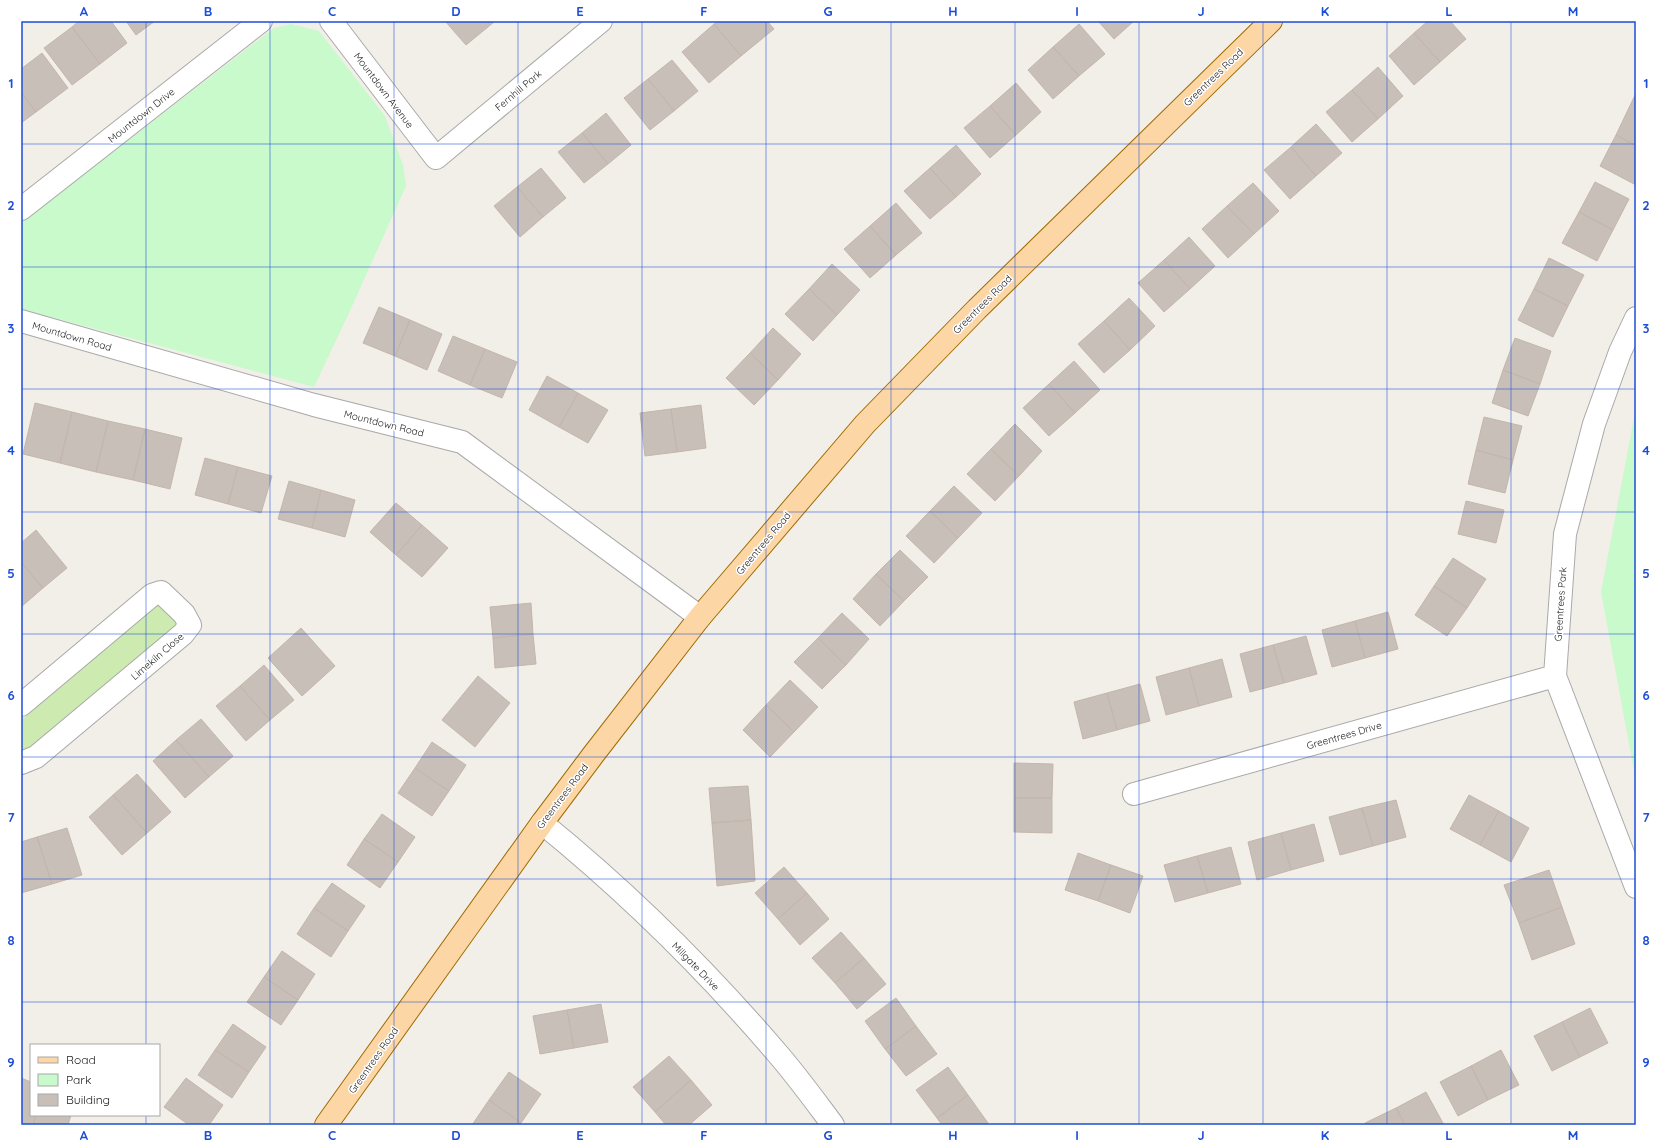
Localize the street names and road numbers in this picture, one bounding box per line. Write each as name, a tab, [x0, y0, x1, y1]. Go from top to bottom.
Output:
street label: Greentrees Road	[1181, 46, 1246, 109]
street label: Mountdown Avenue	[351, 50, 417, 131]
street label: Fernhill Park	[492, 67, 544, 114]
street label: Mountdown Drive	[105, 85, 178, 146]
street label: Greentrees Road	[950, 272, 1015, 337]
street label: Mountdown Road	[31, 319, 113, 354]
street label: Mountdown Road	[342, 407, 425, 440]
street label: Greentrees Road	[733, 509, 794, 577]
street label: Greentrees Park	[1551, 566, 1570, 642]
street label: Limekiln Close	[128, 630, 187, 683]
street label: Greentrees Drive	[1305, 718, 1383, 752]
street label: Greentrees Road	[534, 761, 591, 831]
street label: Millgate Drive	[669, 939, 722, 994]
street label: Greentrees Road	[346, 1025, 401, 1096]

